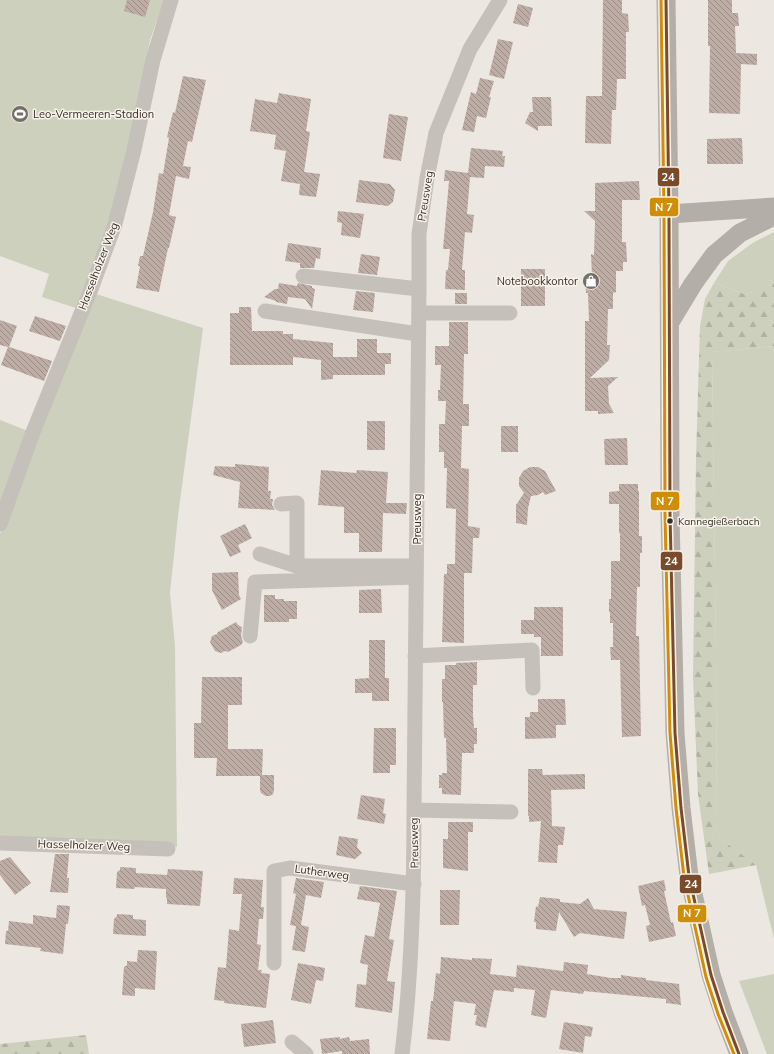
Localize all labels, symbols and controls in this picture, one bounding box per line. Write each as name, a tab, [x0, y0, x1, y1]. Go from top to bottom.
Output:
sports icon: Leo-Vermeeren-Stadion	[10, 104, 30, 124]
place label: Leo-Vermeeren-Stadion	[33, 107, 154, 121]
line badge: 24	[657, 167, 680, 187]
street label: Preusweg	[414, 170, 436, 222]
text: 24	[661, 170, 675, 184]
line badge: N 7	[649, 197, 679, 217]
text: N 7	[655, 200, 673, 214]
street label: Hasselholzer Weg	[75, 220, 121, 312]
shop icon: Notebookkontor	[581, 271, 601, 291]
place label: Notebookkontor	[497, 274, 578, 288]
line badge: N 7	[650, 491, 680, 511]
street label: Preusweg	[410, 494, 424, 544]
text: N 7	[656, 494, 674, 508]
place label: Kannegießerbach	[678, 515, 760, 528]
marker: Kannegießerbach	[665, 516, 675, 526]
line badge: 24	[660, 551, 683, 571]
text: 24	[664, 554, 678, 568]
street label: Preusweg	[407, 818, 421, 868]
street label: Hasselholzer Weg	[38, 836, 130, 854]
street label: Lutherweg	[294, 861, 350, 883]
line badge: 24	[679, 874, 702, 894]
text: 24	[684, 877, 698, 891]
line badge: N 7	[677, 904, 707, 923]
text: N 7	[683, 906, 701, 920]

